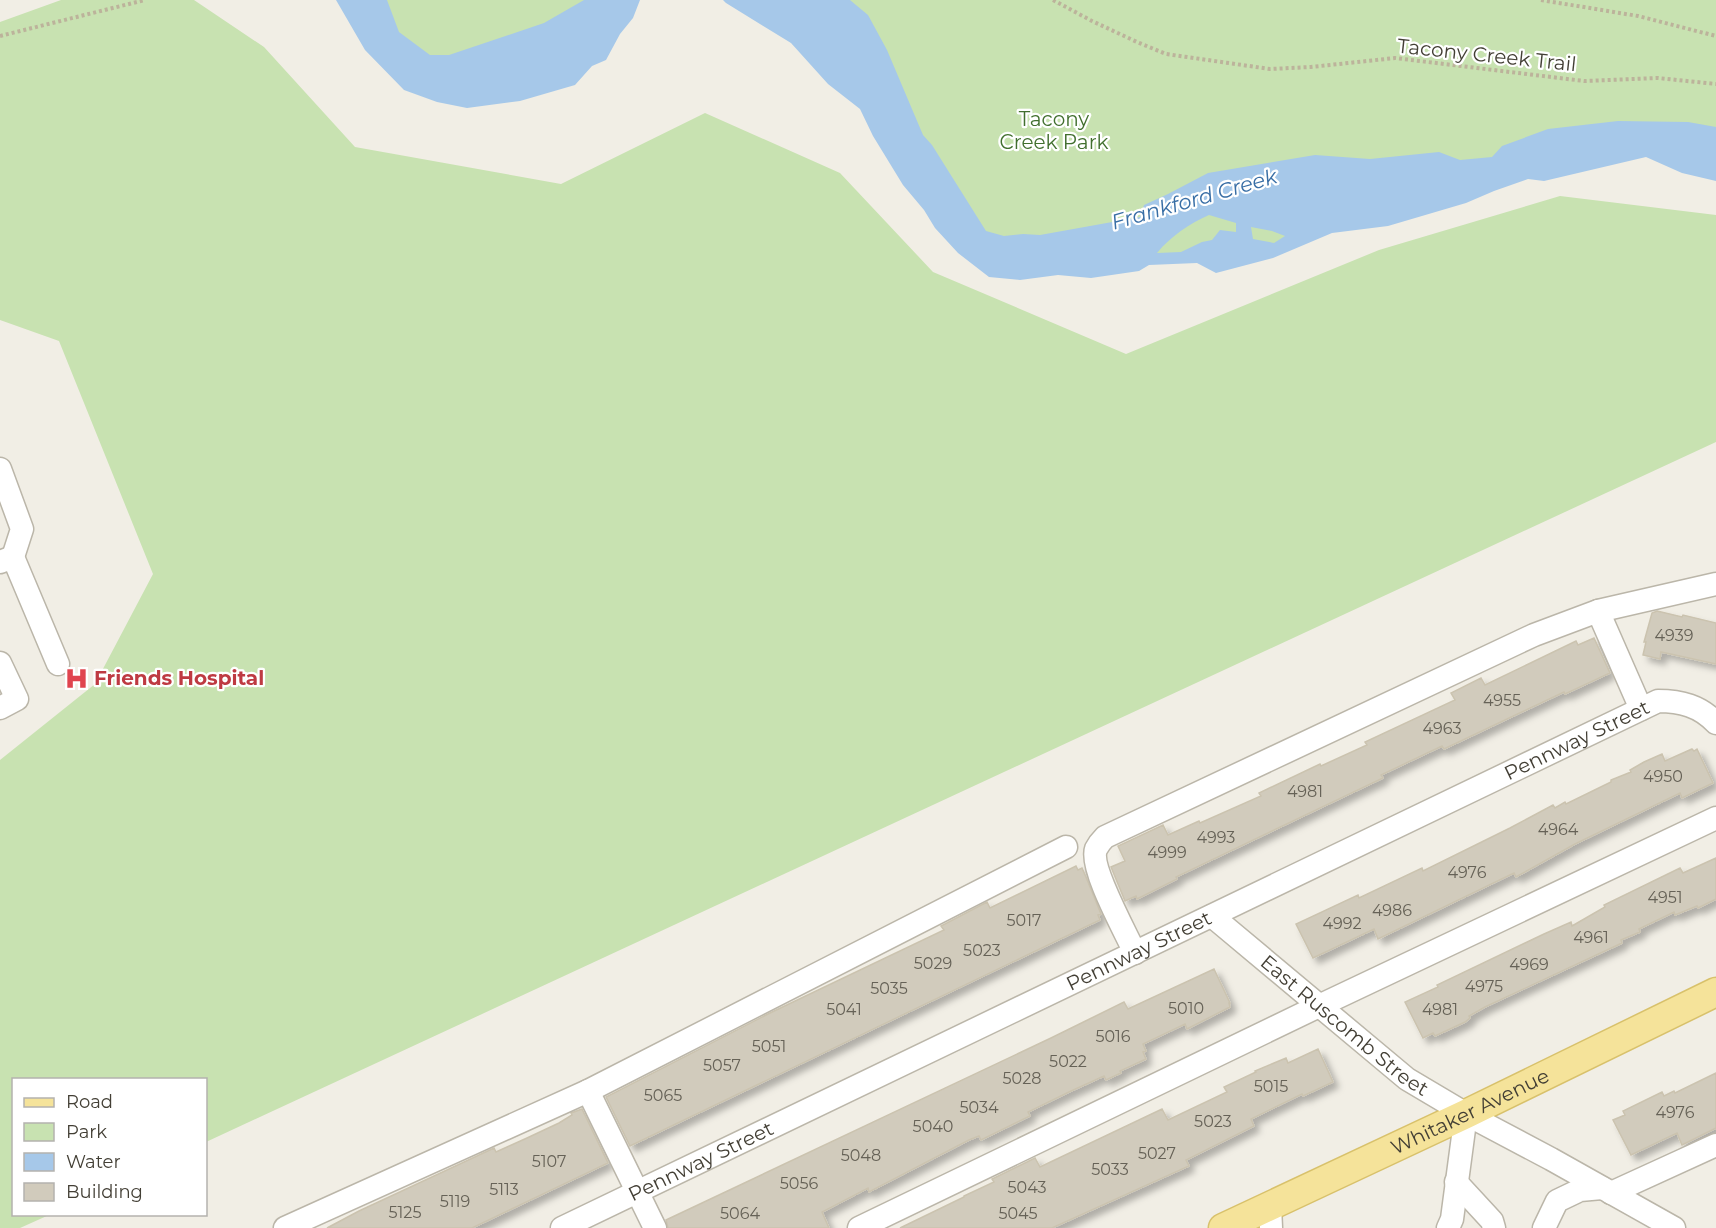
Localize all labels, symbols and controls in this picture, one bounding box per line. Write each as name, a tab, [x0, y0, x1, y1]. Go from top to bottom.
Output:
street label: Tacony Creek Trail	[1396, 34, 1578, 76]
park label: Tacony Creek Park	[1000, 107, 1109, 154]
water label: Frankford Creek	[1108, 163, 1281, 235]
house number: 4939	[1655, 626, 1693, 645]
hospital icon: Friends Hospital	[63, 665, 89, 691]
place label: Friends Hospital	[94, 666, 264, 690]
house number: 4955	[1483, 691, 1521, 710]
street label: Pennway Street	[1500, 695, 1653, 785]
house number: 4963	[1423, 719, 1461, 738]
house number: 4950	[1643, 767, 1683, 786]
house number: 4981	[1287, 782, 1323, 801]
house number: 4964	[1538, 820, 1579, 839]
house number: 4993	[1197, 828, 1235, 847]
house number: 4999	[1147, 843, 1187, 862]
house number: 4976	[1448, 863, 1487, 882]
house number: 4951	[1647, 888, 1683, 907]
house number: 4986	[1372, 901, 1412, 920]
street label: Pennway Street	[1062, 906, 1215, 996]
house number: 5017	[1007, 911, 1041, 930]
house number: 4992	[1322, 914, 1362, 933]
house number: 4961	[1573, 928, 1609, 947]
house number: 5023	[963, 941, 1001, 960]
street label: East Ruscomb Street	[1256, 950, 1433, 1101]
house number: 5029	[914, 954, 952, 973]
house number: 4969	[1509, 955, 1549, 974]
house number: 4975	[1465, 977, 1503, 996]
house number: 5035	[870, 979, 908, 998]
house number: 5010	[1168, 999, 1204, 1018]
house number: 5041	[826, 1000, 862, 1019]
house number: 4981	[1422, 1000, 1458, 1019]
house number: 5016	[1095, 1027, 1131, 1046]
house number: 5051	[752, 1037, 786, 1056]
house number: 5022	[1049, 1052, 1087, 1071]
house number: 5057	[703, 1056, 741, 1075]
street label: Whitaker Avenue	[1387, 1063, 1553, 1160]
house number: 5028	[1003, 1069, 1041, 1088]
house number: 5015	[1254, 1077, 1288, 1096]
legend	[12, 1078, 207, 1216]
house number: 5065	[644, 1086, 682, 1105]
text: Road	[66, 1091, 113, 1113]
house number: 5034	[959, 1098, 999, 1117]
house number: 4976	[1656, 1103, 1695, 1122]
house number: 5023	[1194, 1112, 1232, 1131]
street label: Pennway Street	[624, 1116, 777, 1206]
house number: 5040	[913, 1117, 953, 1136]
text: Park	[66, 1121, 107, 1143]
house number: 5027	[1138, 1144, 1176, 1163]
house number: 5048	[841, 1146, 881, 1165]
text: Water	[66, 1151, 121, 1173]
house number: 5107	[532, 1152, 566, 1171]
house number: 5033	[1091, 1160, 1129, 1179]
house number: 5056	[780, 1174, 818, 1193]
house number: 5043	[1007, 1178, 1047, 1197]
house number: 5113	[489, 1180, 519, 1199]
text: Building	[66, 1181, 143, 1203]
house number: 5119	[440, 1192, 470, 1211]
house number: 5125	[389, 1203, 421, 1222]
house number: 5064	[720, 1204, 760, 1223]
house number: 5045	[998, 1204, 1038, 1223]

